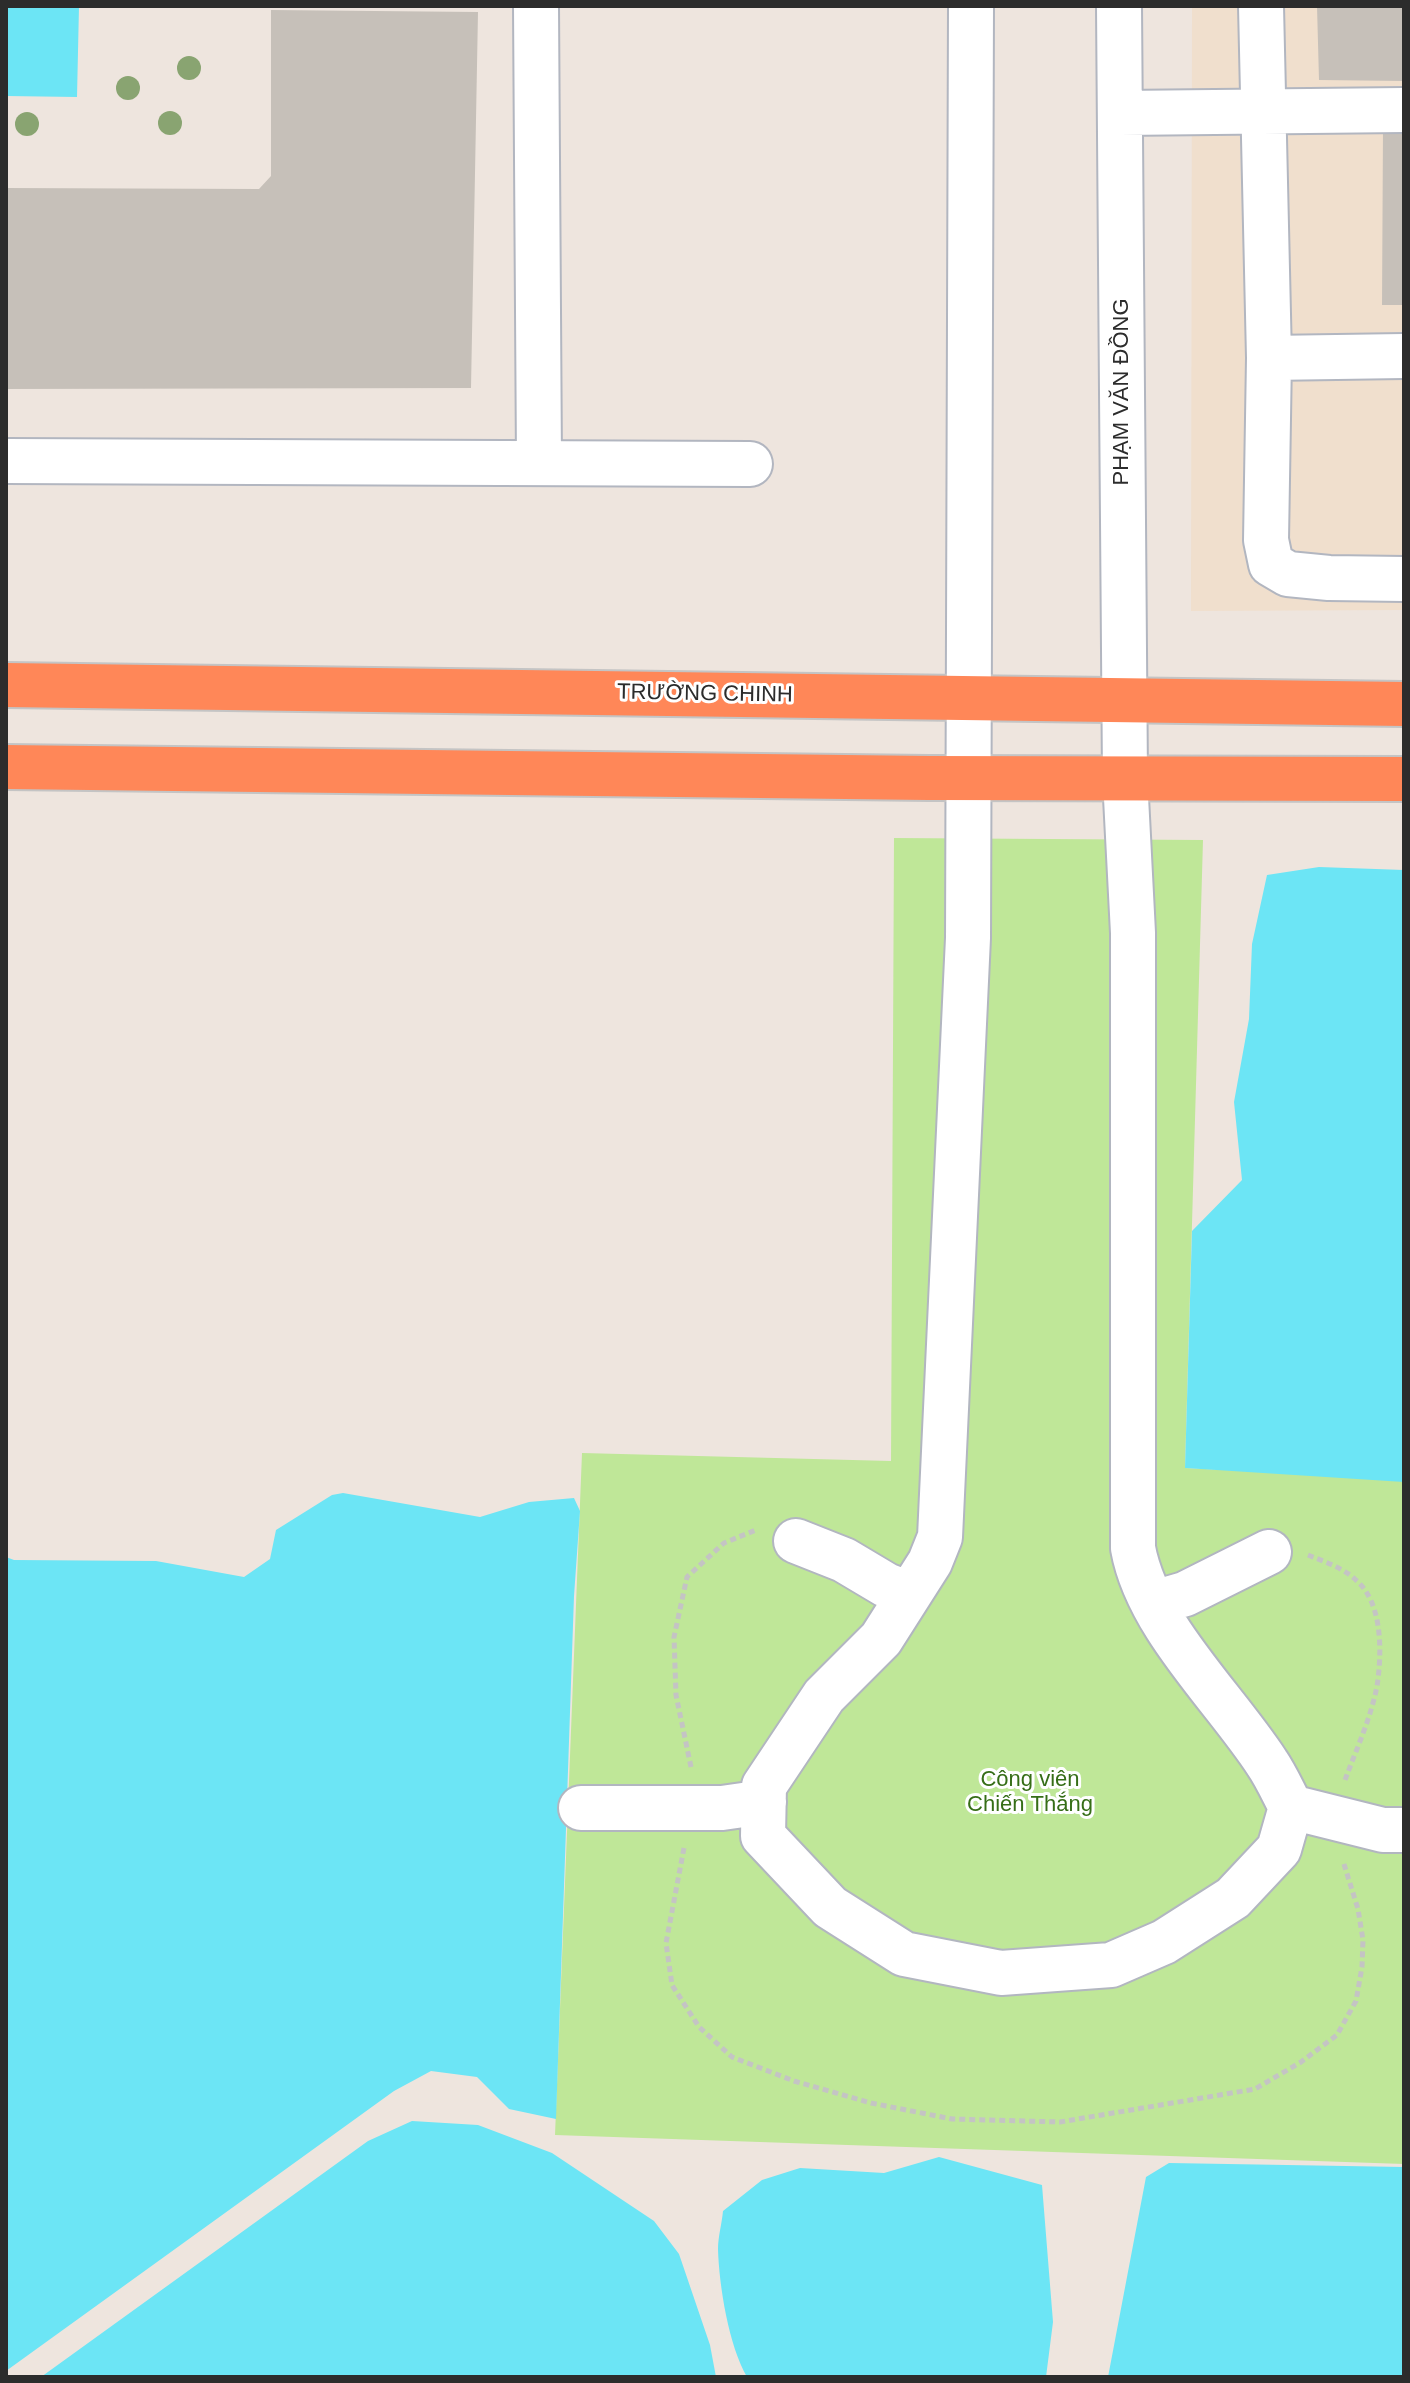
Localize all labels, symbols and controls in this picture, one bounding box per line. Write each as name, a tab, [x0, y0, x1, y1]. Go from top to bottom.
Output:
street label: PHẠM VĂN ĐỒNG	[1109, 298, 1135, 486]
street label: TRƯỜNG CHINH	[617, 679, 793, 709]
park label: Công viên Chiến Thắng	[967, 1767, 1093, 1818]

